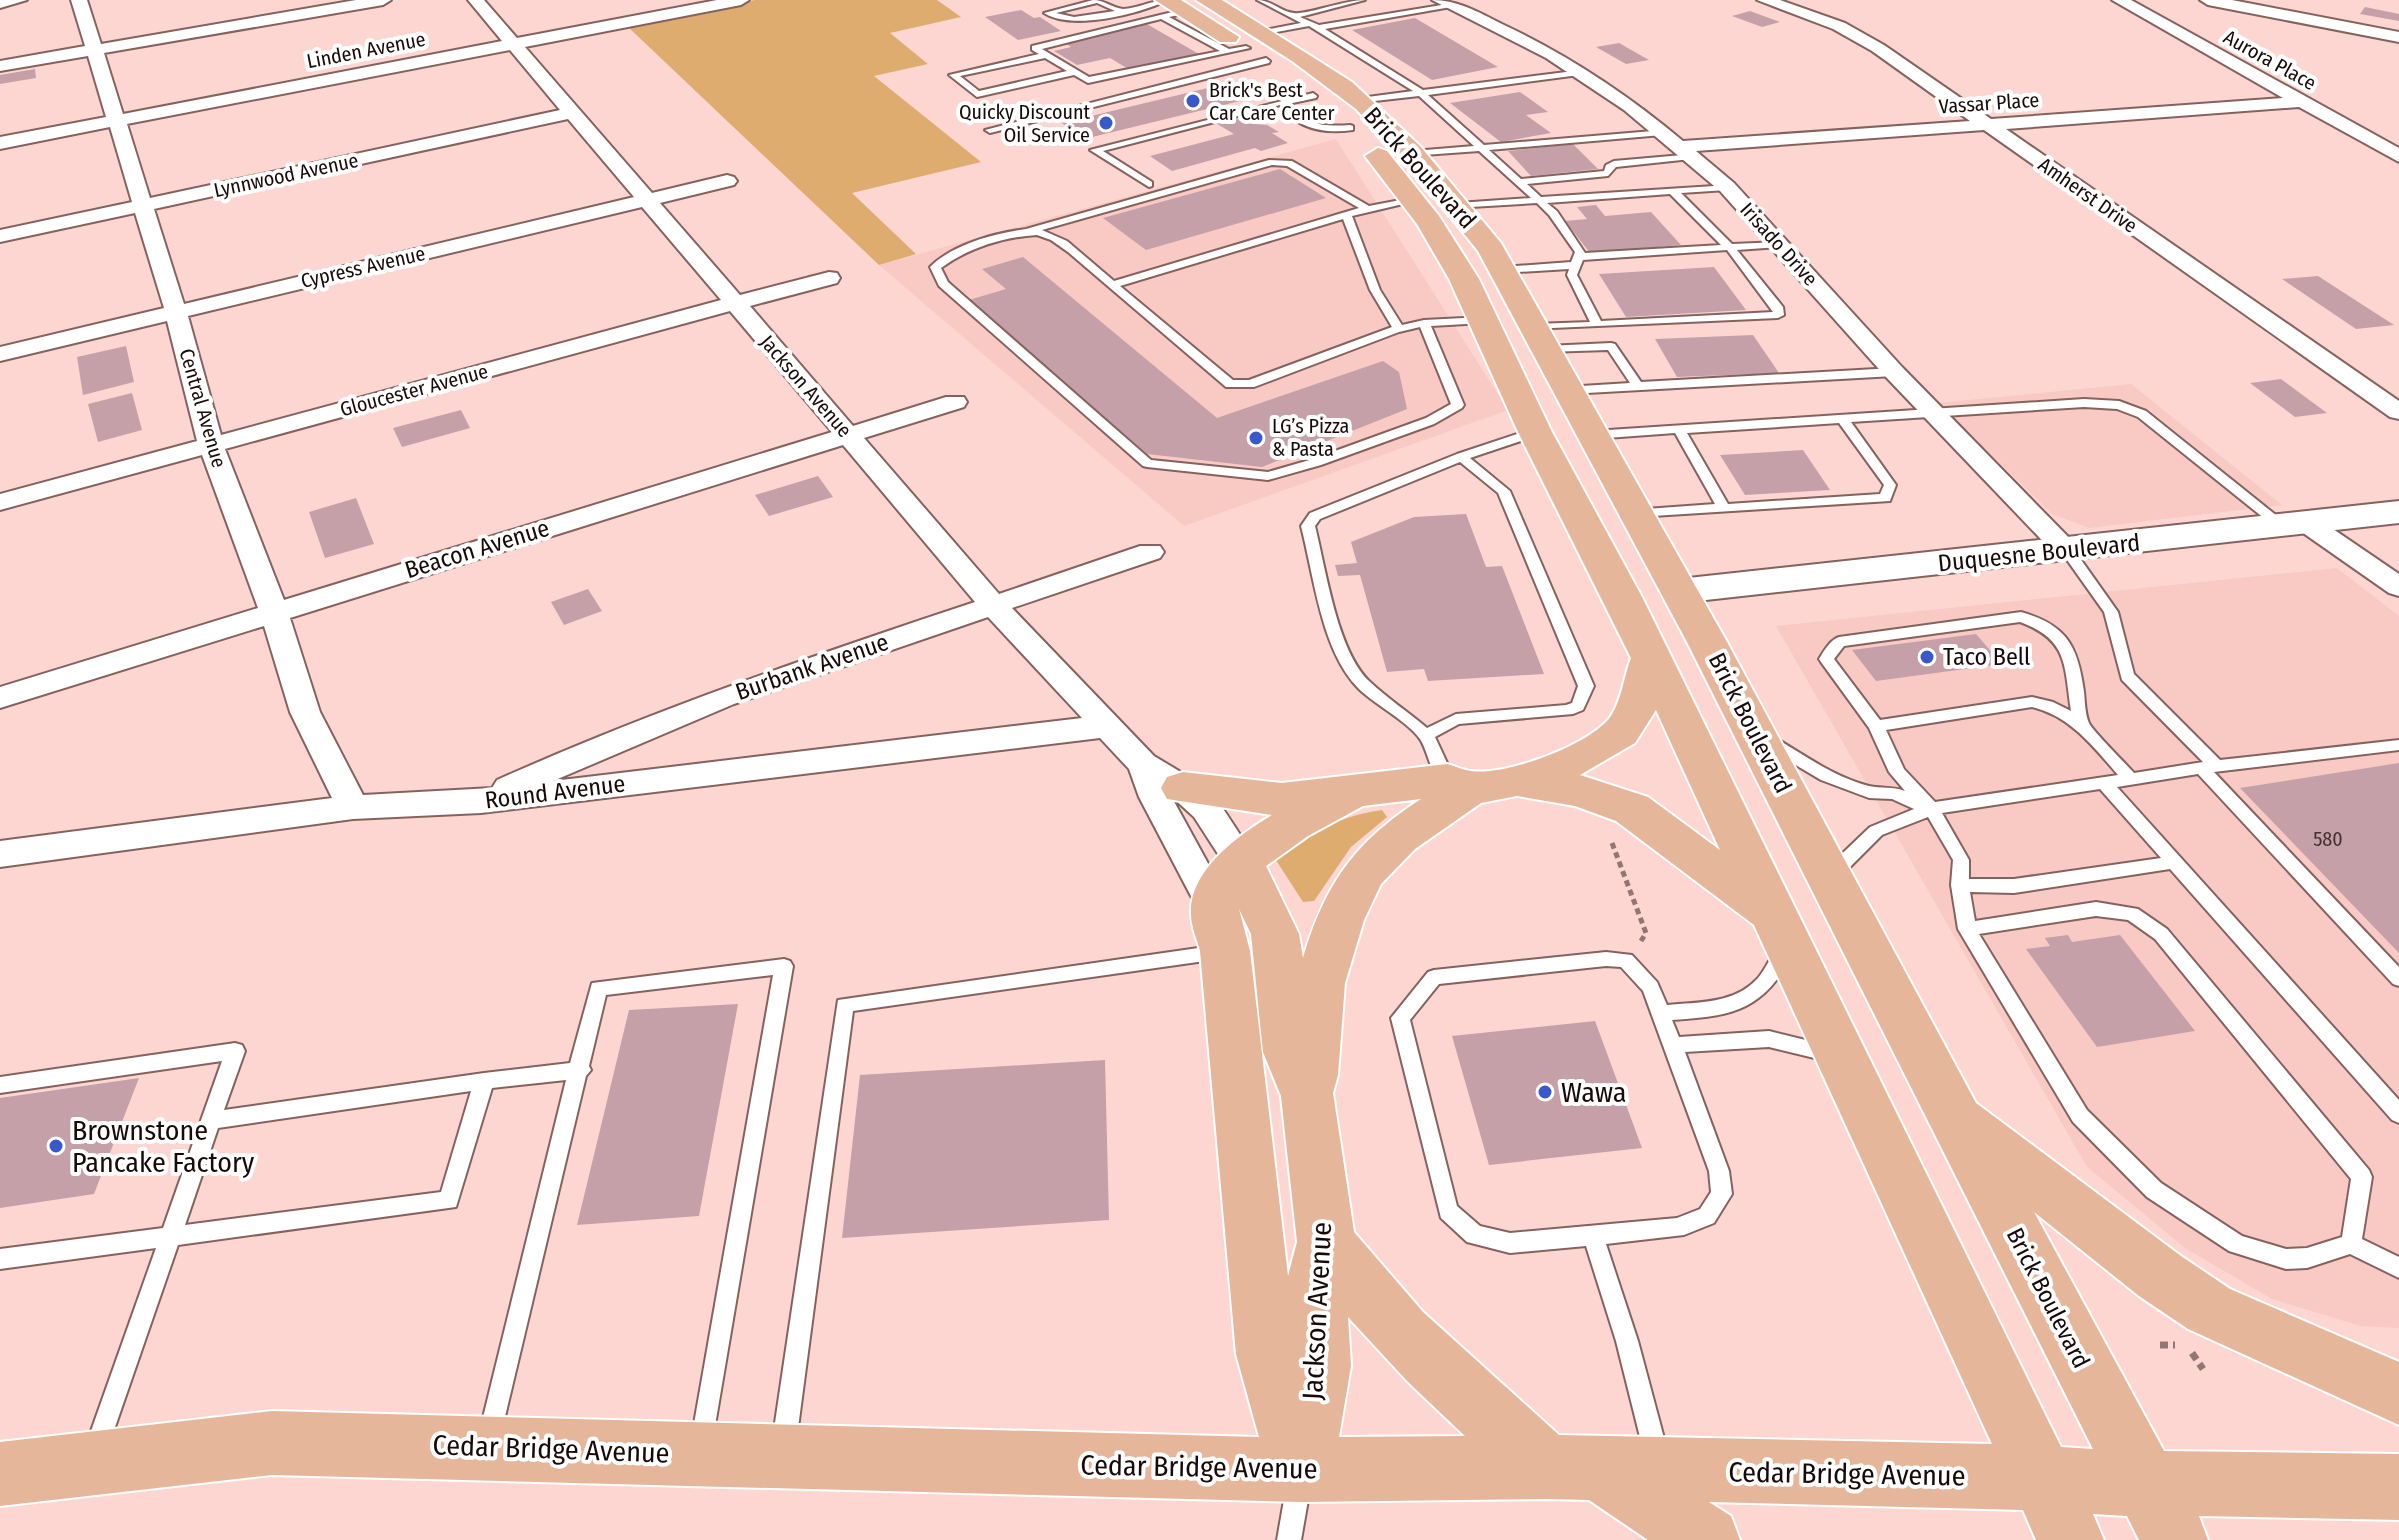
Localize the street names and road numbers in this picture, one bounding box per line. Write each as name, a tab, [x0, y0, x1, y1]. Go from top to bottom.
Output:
street label: Aurora Place	[2220, 25, 2320, 95]
street label: Linden Avenue	[305, 27, 427, 73]
street label: Vassar Place	[1938, 88, 2040, 118]
street label: Brick Boulevard	[1358, 102, 1482, 234]
street label: Lynnwood Avenue	[211, 148, 361, 202]
street label: Amherst Drive	[2034, 152, 2142, 238]
street label: Irisado Drive	[1735, 197, 1823, 291]
street label: Cypress Avenue	[299, 241, 427, 293]
street label: Jackson Avenue	[755, 330, 857, 442]
street label: Central Avenue	[175, 346, 231, 470]
street label: Gloucester Avenue	[337, 359, 491, 421]
street label: Beacon Avenue	[401, 514, 553, 584]
street label: Duquesne Boulevard	[1937, 528, 2141, 578]
street label: Burbank Avenue	[732, 628, 892, 706]
street label: Brick Boulevard	[1703, 648, 1797, 798]
street label: Round Avenue	[483, 770, 627, 814]
street label: Jackson Avenue	[1296, 1221, 1338, 1401]
street label: Brick Boulevard	[2001, 1223, 2095, 1373]
street label: Cedar Bridge Avenue	[432, 1428, 670, 1470]
street label: Cedar Bridge Avenue	[1080, 1448, 1318, 1486]
street label: Cedar Bridge Avenue	[1728, 1455, 1966, 1493]

